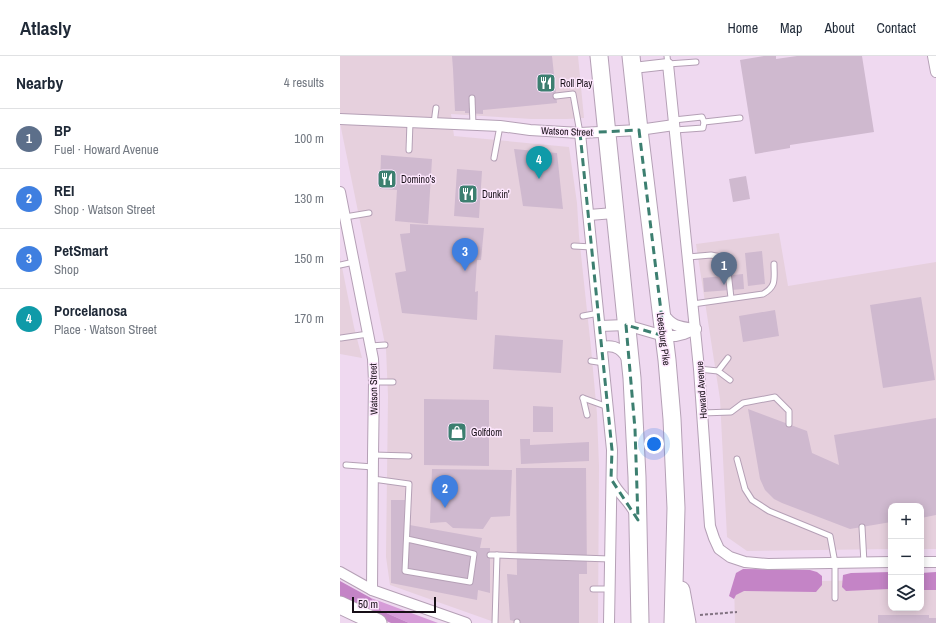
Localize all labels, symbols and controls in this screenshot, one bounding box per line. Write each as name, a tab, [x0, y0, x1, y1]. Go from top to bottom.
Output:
text: Atlasly	[20, 15, 71, 41]
text: Home	[727, 19, 758, 37]
text: Map	[780, 19, 802, 37]
text: About	[824, 19, 854, 37]
text: Contact	[876, 19, 916, 37]
text: Nearby	[16, 71, 63, 94]
restaurant icon: Roll Play	[535, 72, 557, 94]
text: 4 results	[284, 74, 324, 91]
place label: Roll Play	[560, 77, 593, 90]
text: BP	[54, 120, 71, 141]
street label: Watson Street	[541, 124, 594, 139]
text: 1	[26, 130, 32, 147]
text: 100 m	[294, 130, 324, 147]
text: Fuel · Howard Avenue	[54, 141, 159, 158]
pin: 4	[526, 146, 552, 179]
restaurant icon: Domino's	[376, 168, 398, 190]
place label: Domino's	[401, 173, 435, 186]
text: REI	[54, 180, 75, 201]
restaurant icon: Dunkin'	[457, 183, 479, 205]
place label: Dunkin'	[482, 188, 510, 201]
text: 2	[26, 190, 32, 207]
text: 130 m	[294, 190, 324, 207]
text: Shop · Watson Street	[54, 201, 155, 218]
pin: 3	[452, 238, 478, 271]
text: PetSmart	[54, 240, 108, 261]
text: 3	[26, 250, 32, 267]
text: 150 m	[294, 250, 324, 267]
pin: 1	[711, 252, 737, 285]
text: Shop	[54, 261, 79, 278]
text: Porcelanosa	[54, 300, 127, 321]
text: 4	[26, 310, 32, 327]
text: 170 m	[294, 310, 324, 327]
street label: Leesburg Pike	[654, 312, 673, 367]
text: Place · Watson Street	[54, 321, 157, 338]
street label: Howard Avenue	[693, 360, 710, 419]
street label: Watson Street	[367, 362, 380, 415]
shop icon: Golfdom	[446, 421, 468, 443]
place label: Golfdom	[471, 426, 502, 439]
your location	[644, 434, 664, 454]
pin: 2	[432, 475, 458, 508]
map controls	[888, 503, 924, 611]
button: +	[888, 503, 924, 539]
button: −	[888, 539, 924, 575]
button: layers	[888, 575, 924, 611]
scale bar	[352, 595, 436, 614]
text: 50 m	[358, 597, 378, 611]

